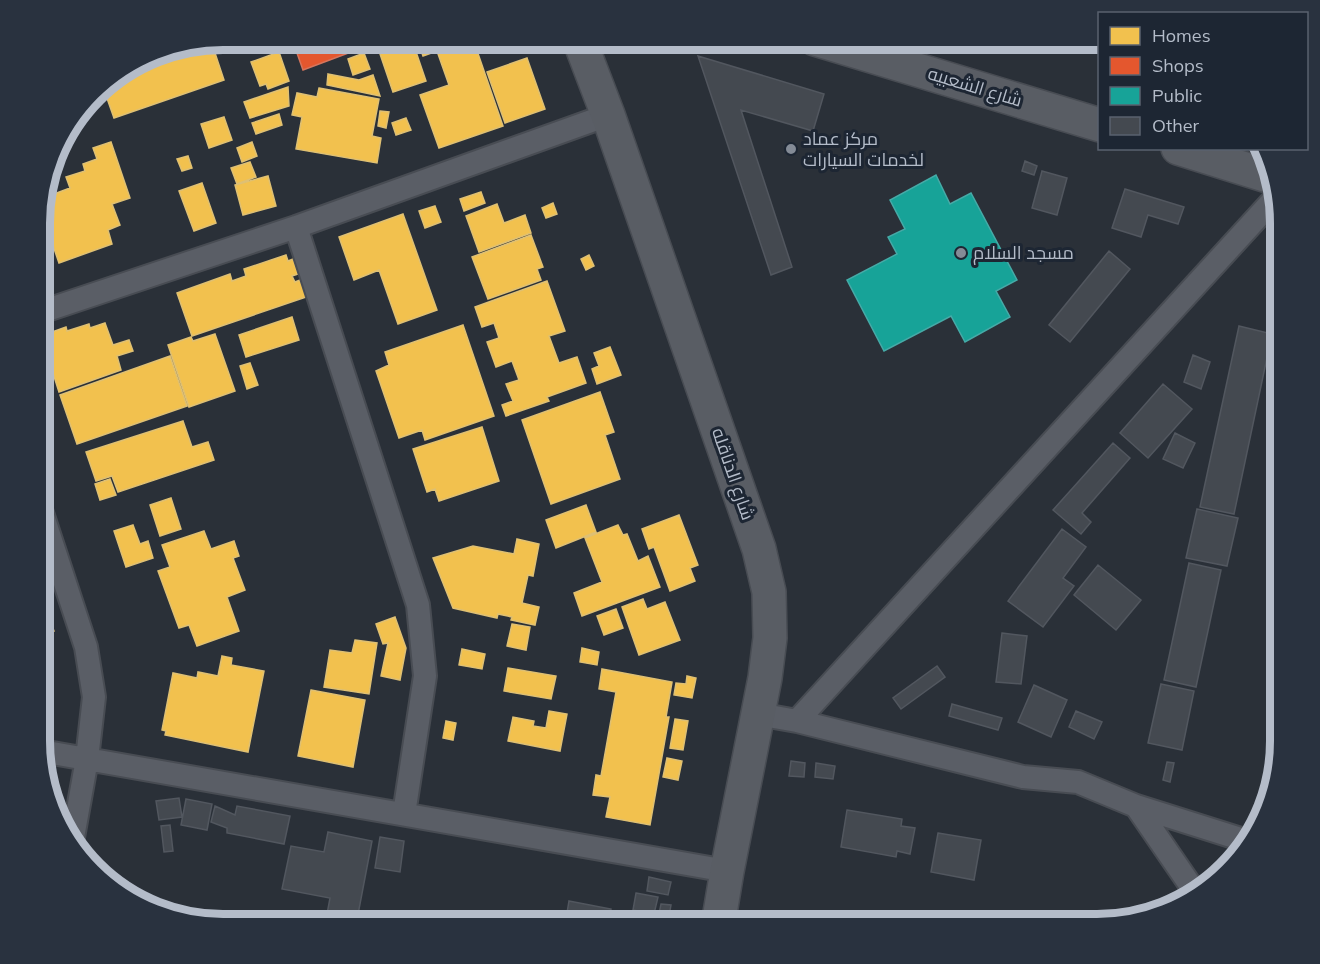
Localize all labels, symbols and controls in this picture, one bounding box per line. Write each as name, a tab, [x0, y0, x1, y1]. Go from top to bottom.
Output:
legend	[1098, 12, 1308, 150]
text: Homes	[1152, 24, 1211, 47]
text: Shops	[1152, 54, 1204, 77]
street label: شارع الشعبيه	[925, 61, 1025, 113]
text: Public	[1152, 84, 1202, 107]
text: Other	[1152, 114, 1200, 137]
place label: مركز عماد لخدمات السيارات	[803, 127, 924, 171]
marker: مركز عماد لخدمات السيارات	[784, 142, 798, 156]
place label: مسجد السلام	[973, 241, 1074, 265]
marker: مسجد السلام	[954, 246, 968, 260]
street label: شارع الدناقله	[706, 425, 760, 523]

